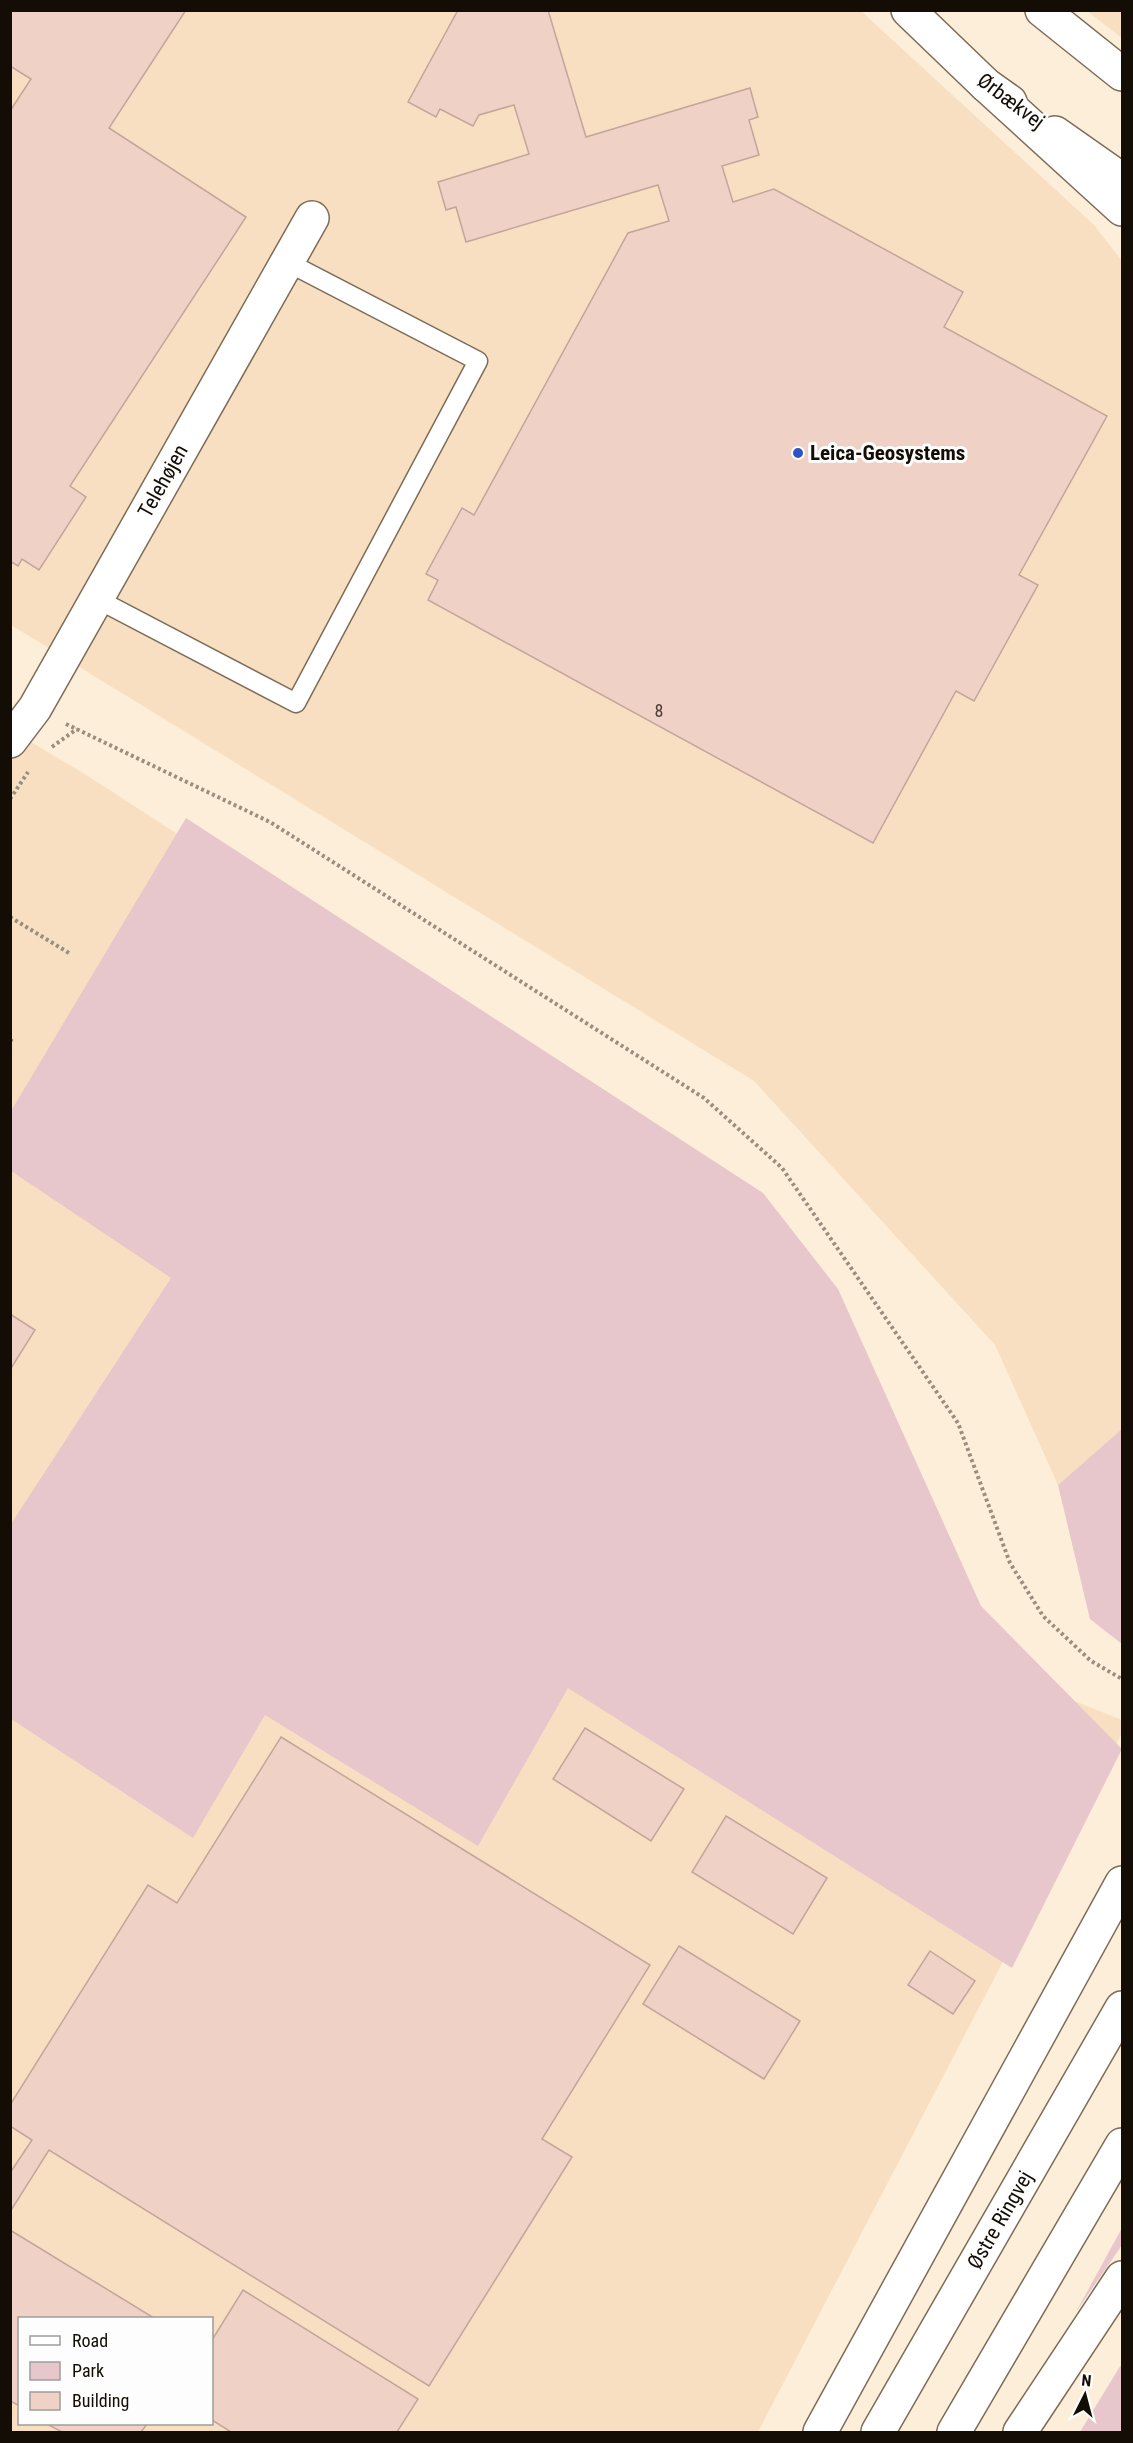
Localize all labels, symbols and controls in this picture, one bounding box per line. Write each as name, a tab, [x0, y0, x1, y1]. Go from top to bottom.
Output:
street label: Ørbækvej	[973, 68, 1049, 134]
street label: Telehøjen	[133, 440, 193, 522]
place label: Leica-Geosystems	[810, 441, 965, 465]
marker: Leica-Geosystems	[791, 446, 805, 460]
house number: 8	[655, 700, 663, 721]
street label: Østre Ringvej	[962, 2167, 1038, 2273]
legend	[18, 2317, 213, 2425]
text: Road	[72, 2330, 108, 2351]
text: Park	[72, 2360, 104, 2381]
north arrow	[1055, 2365, 1115, 2425]
text: N	[1081, 2371, 1092, 2391]
text: Building	[72, 2390, 129, 2411]

